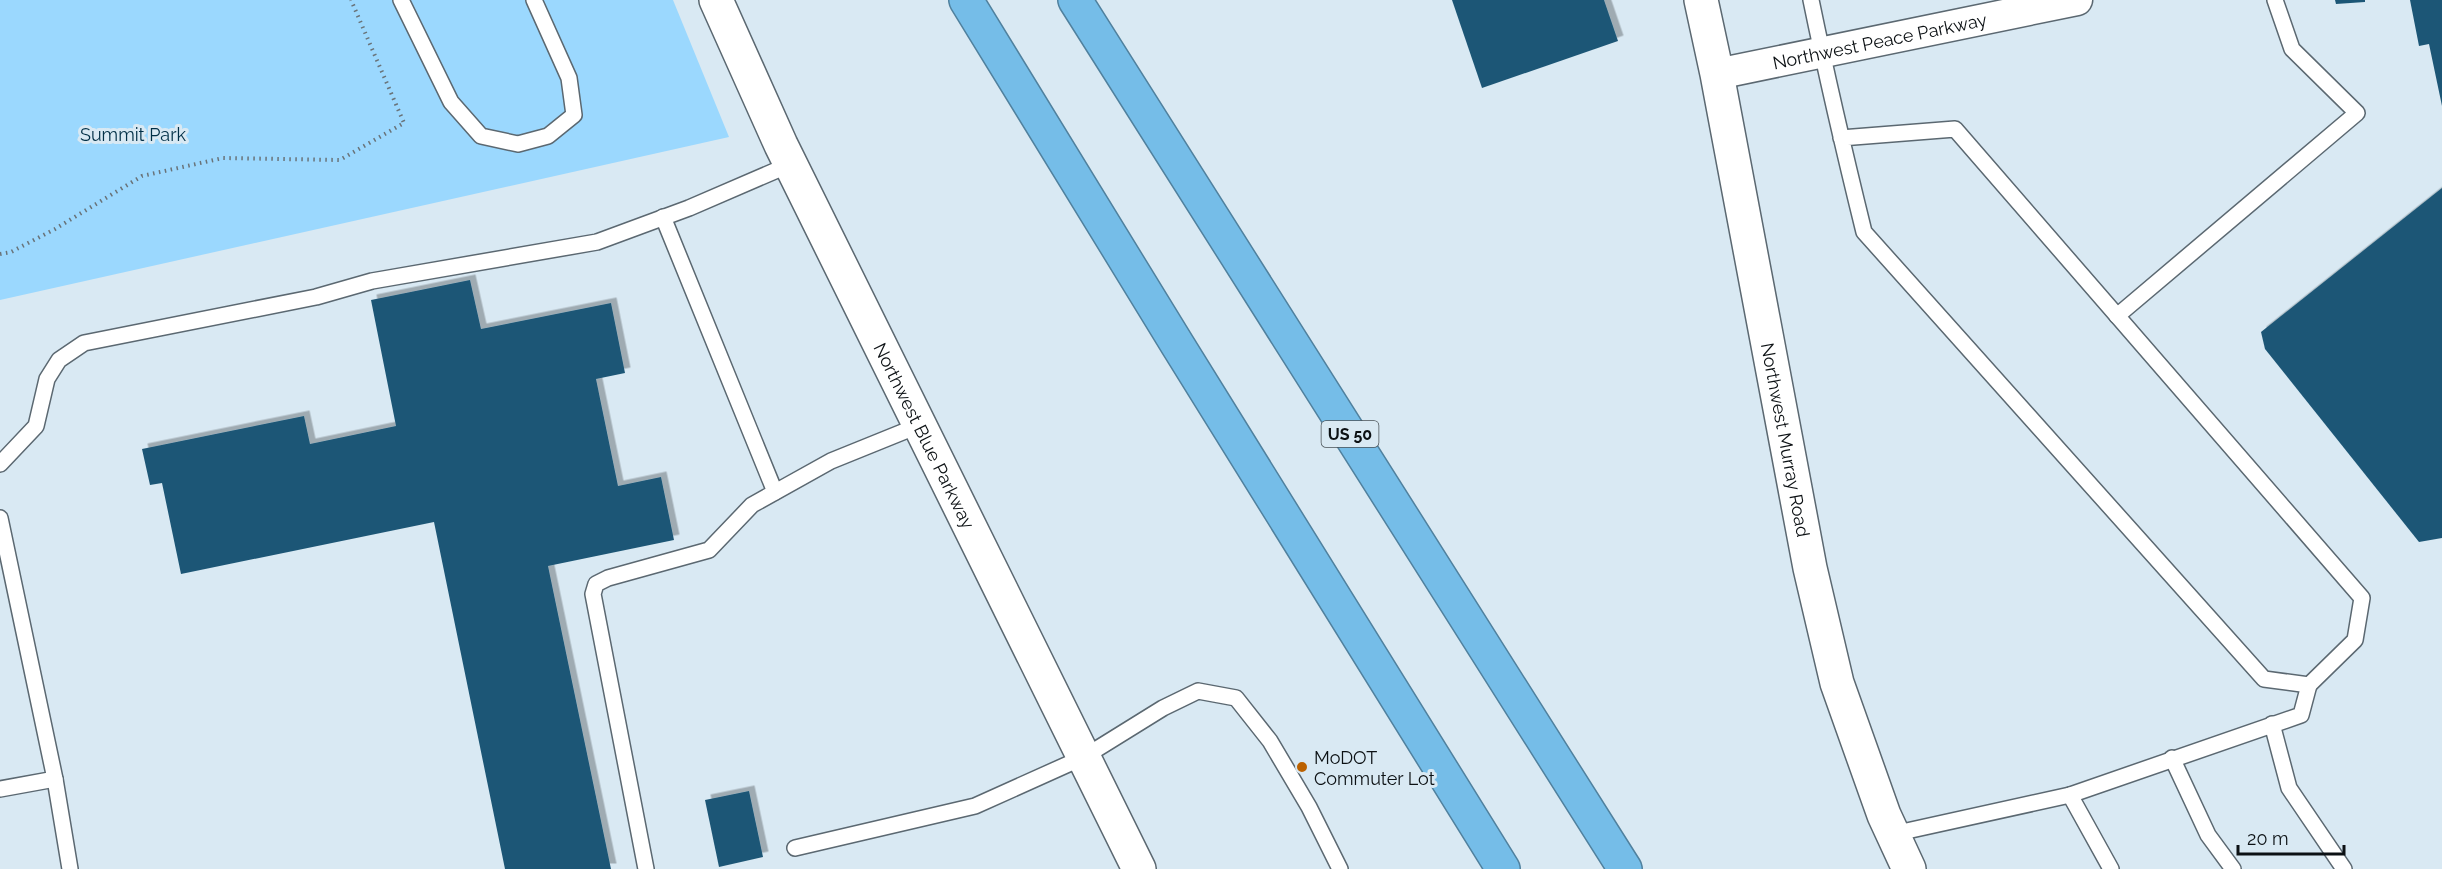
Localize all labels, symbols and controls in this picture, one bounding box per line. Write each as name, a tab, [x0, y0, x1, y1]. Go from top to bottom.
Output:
street label: Northwest Peace Parkway	[1771, 8, 1989, 73]
park label: Summit Park	[80, 124, 186, 145]
street label: Northwest Blue Parkway	[870, 339, 980, 532]
street label: Northwest Murray Road	[1757, 341, 1814, 539]
road number: US 50	[1322, 421, 1378, 447]
place label: MoDOT Commuter Lot	[1314, 747, 1435, 789]
marker: MoDOT Commuter Lot	[1295, 760, 1309, 774]
scale bar	[2238, 818, 2344, 856]
text: 20 m	[2247, 828, 2289, 849]

